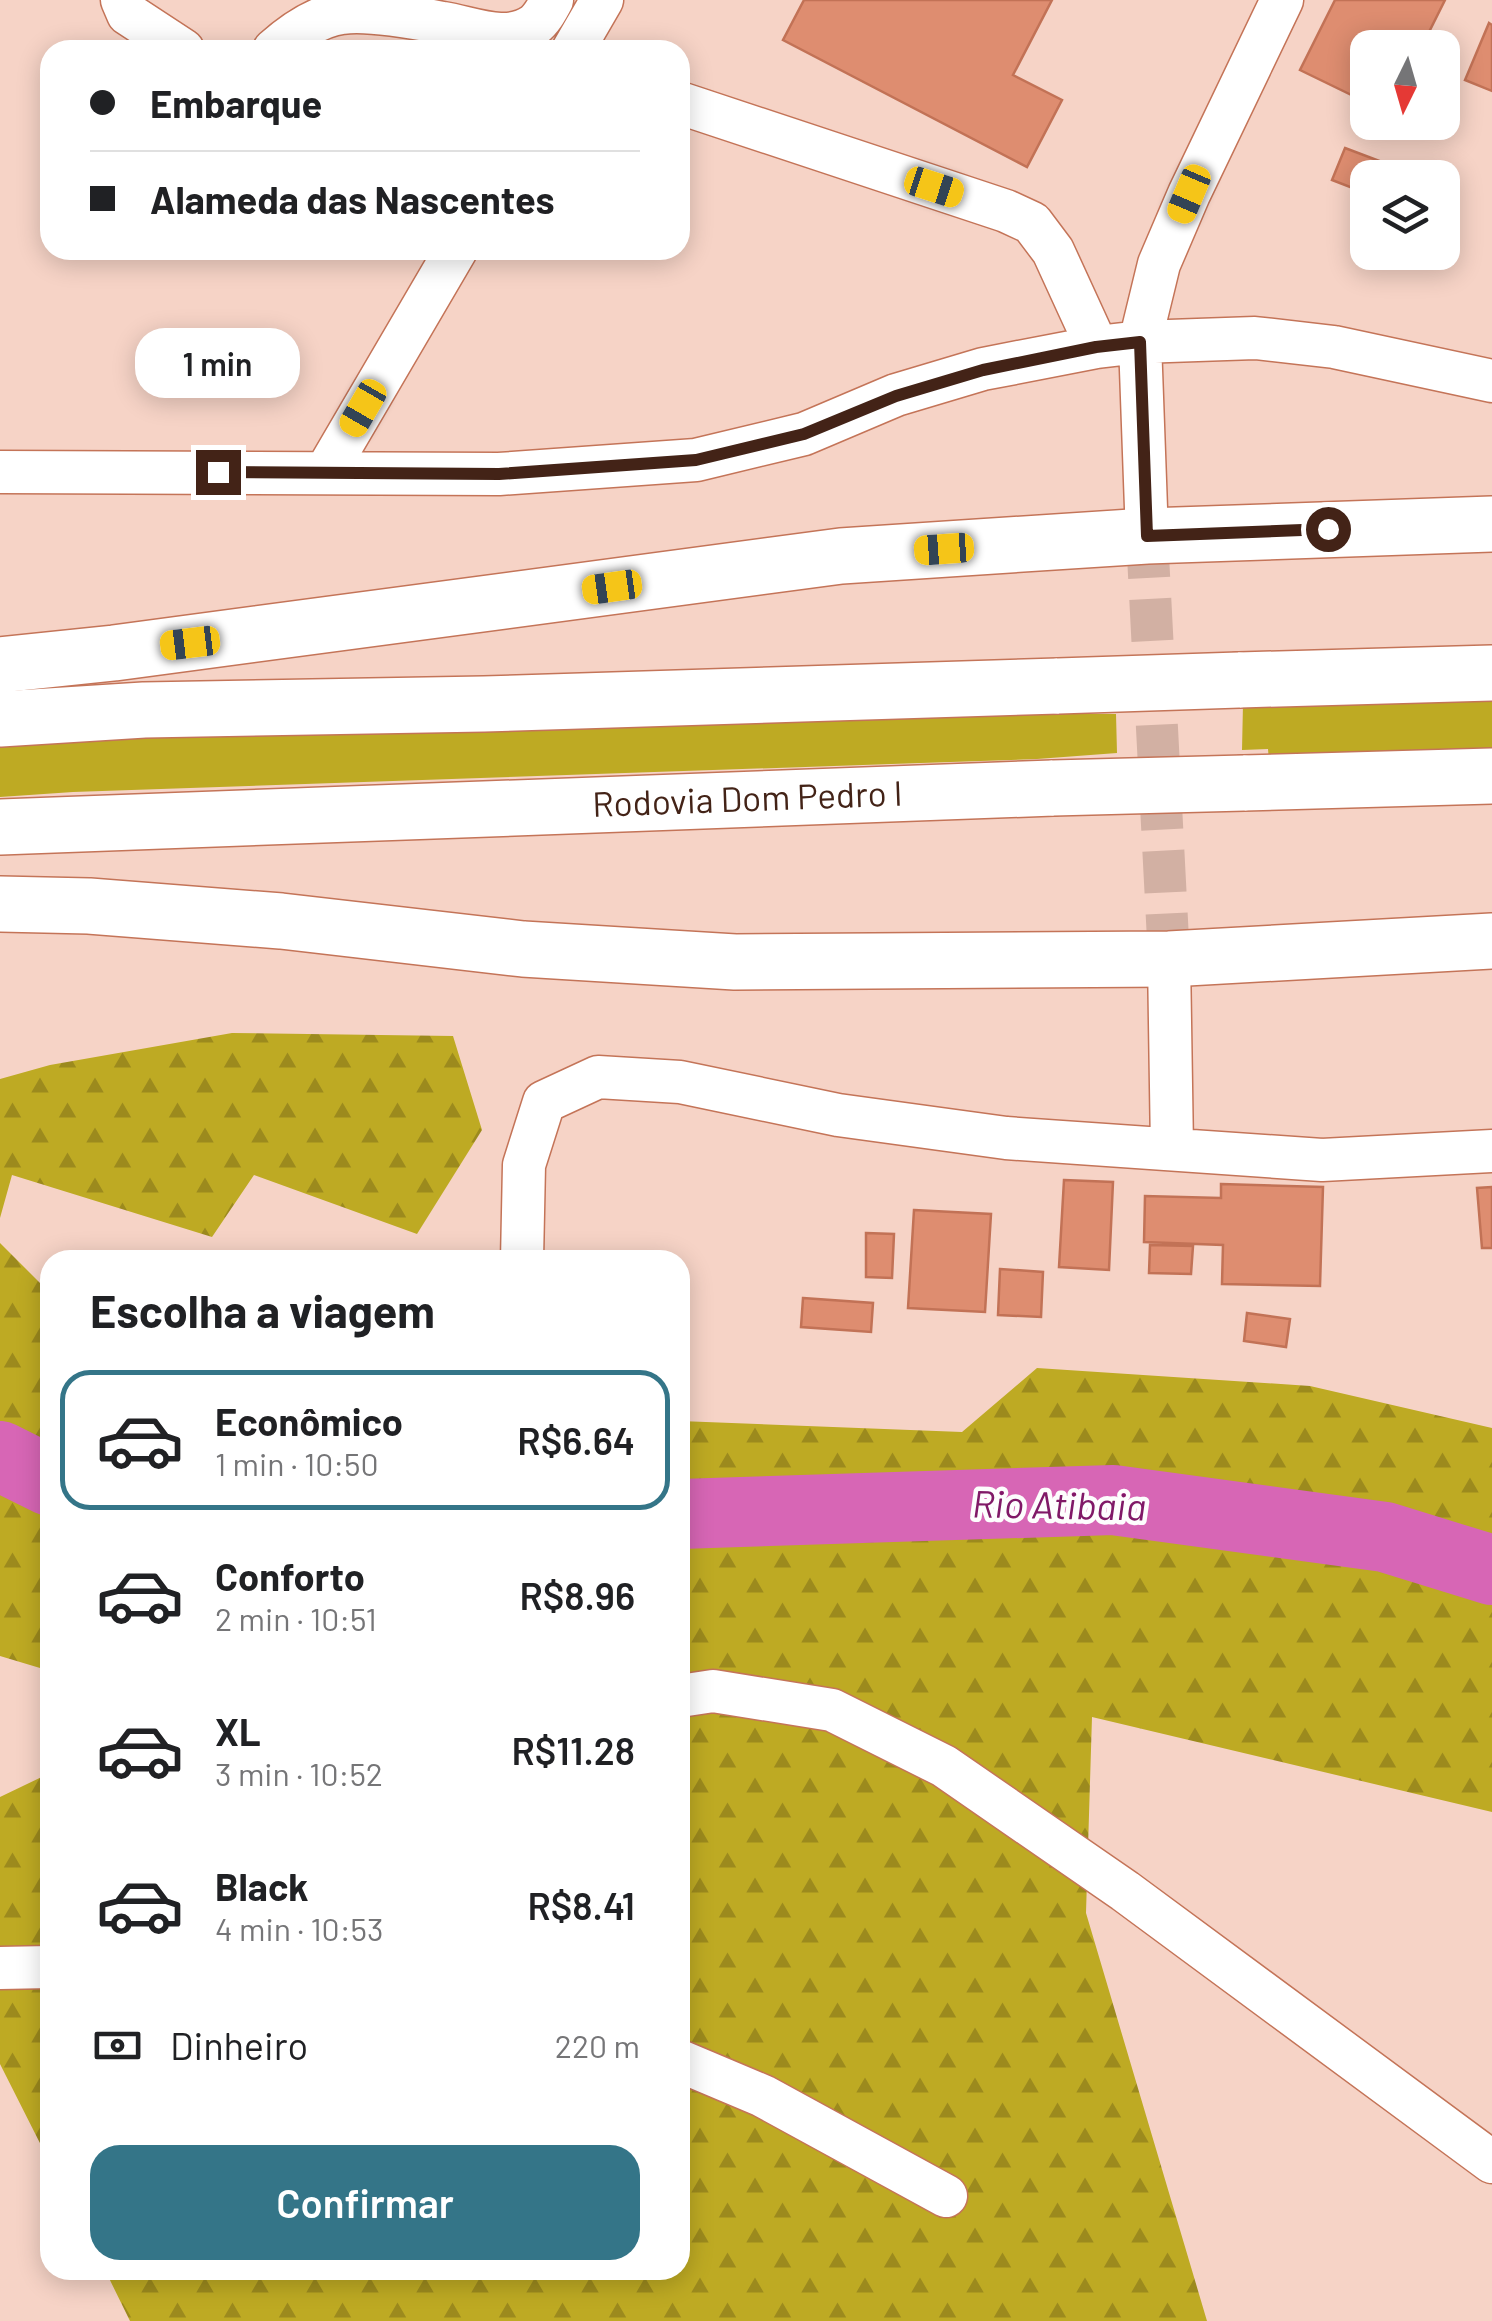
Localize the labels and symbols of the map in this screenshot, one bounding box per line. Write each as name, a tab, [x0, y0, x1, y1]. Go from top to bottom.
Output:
north arrow	[1350, 30, 1460, 140]
car	[1163, 161, 1215, 227]
car	[901, 163, 967, 211]
callout: 1 min	[136, 327, 300, 397]
car	[335, 375, 391, 441]
route end	[196, 450, 241, 495]
route start	[1306, 507, 1351, 552]
car	[913, 532, 975, 566]
car	[580, 568, 644, 606]
car	[158, 624, 222, 662]
street label: Rodovia Dom Pedro I	[591, 771, 903, 824]
water label: Rio Atibaia	[972, 1479, 1146, 1529]

